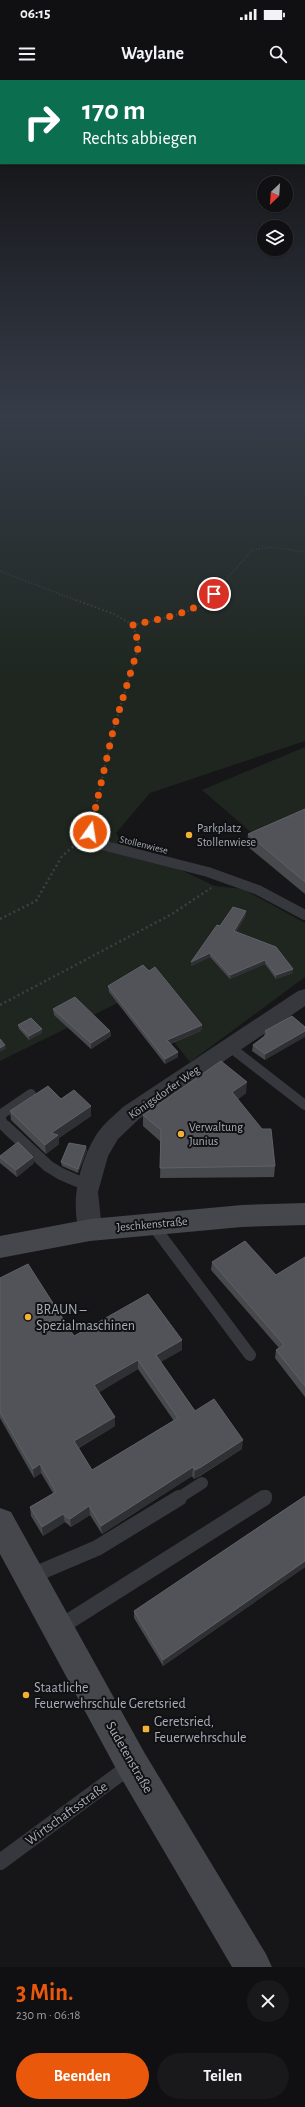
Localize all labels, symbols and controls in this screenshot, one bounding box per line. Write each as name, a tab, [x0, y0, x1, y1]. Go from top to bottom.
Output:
text: 06:15	[20, 6, 50, 21]
icon: menu	[16, 43, 38, 65]
icon: search	[267, 43, 289, 65]
text: Waylane	[121, 45, 184, 63]
icon: right	[16, 96, 68, 148]
text: 170 m	[82, 97, 146, 125]
text: Rechts abbiegen	[82, 130, 197, 148]
north arrow	[257, 176, 293, 212]
map controls	[257, 176, 293, 256]
button: layers	[257, 220, 293, 256]
pin	[197, 577, 231, 611]
icon: arrive	[203, 583, 225, 605]
position arrow	[69, 811, 111, 853]
place label: Parkplatz Stollenwiese	[197, 822, 256, 848]
marker: Parkplatz Stollenwiese	[184, 830, 194, 840]
street label: Stollenwiese	[119, 834, 169, 856]
street label: Königsdorfer Weg	[126, 1063, 202, 1121]
place label: Verwaltung Junius	[189, 1121, 243, 1147]
marker: Verwaltung Junius	[176, 1129, 186, 1139]
street label: Jeschkenstraße	[116, 1215, 188, 1233]
place label: BRAUN – Spezialmaschinen	[36, 1303, 135, 1333]
marker: BRAUN – Spezialmaschinen	[23, 1312, 33, 1322]
place label: Staatliche Feuerwehrschule Geretsried	[34, 1681, 186, 1711]
marker: Staatliche Feuerwehrschule Geretsried	[21, 1690, 31, 1700]
place label: Geretsried, Feuerwehrschule	[154, 1715, 247, 1745]
street label: Sudetenstraße	[103, 1719, 155, 1796]
marker: Geretsried, Feuerwehrschule	[141, 1724, 151, 1734]
street label: Wirtschaftsstraße	[23, 1779, 110, 1848]
button: close	[247, 1980, 289, 2022]
text: 3 Min.	[16, 1981, 74, 2005]
text: 230 m · 06:18	[16, 2009, 81, 2022]
button: Beenden	[16, 2053, 149, 2099]
button: Teilen	[157, 2053, 289, 2099]

